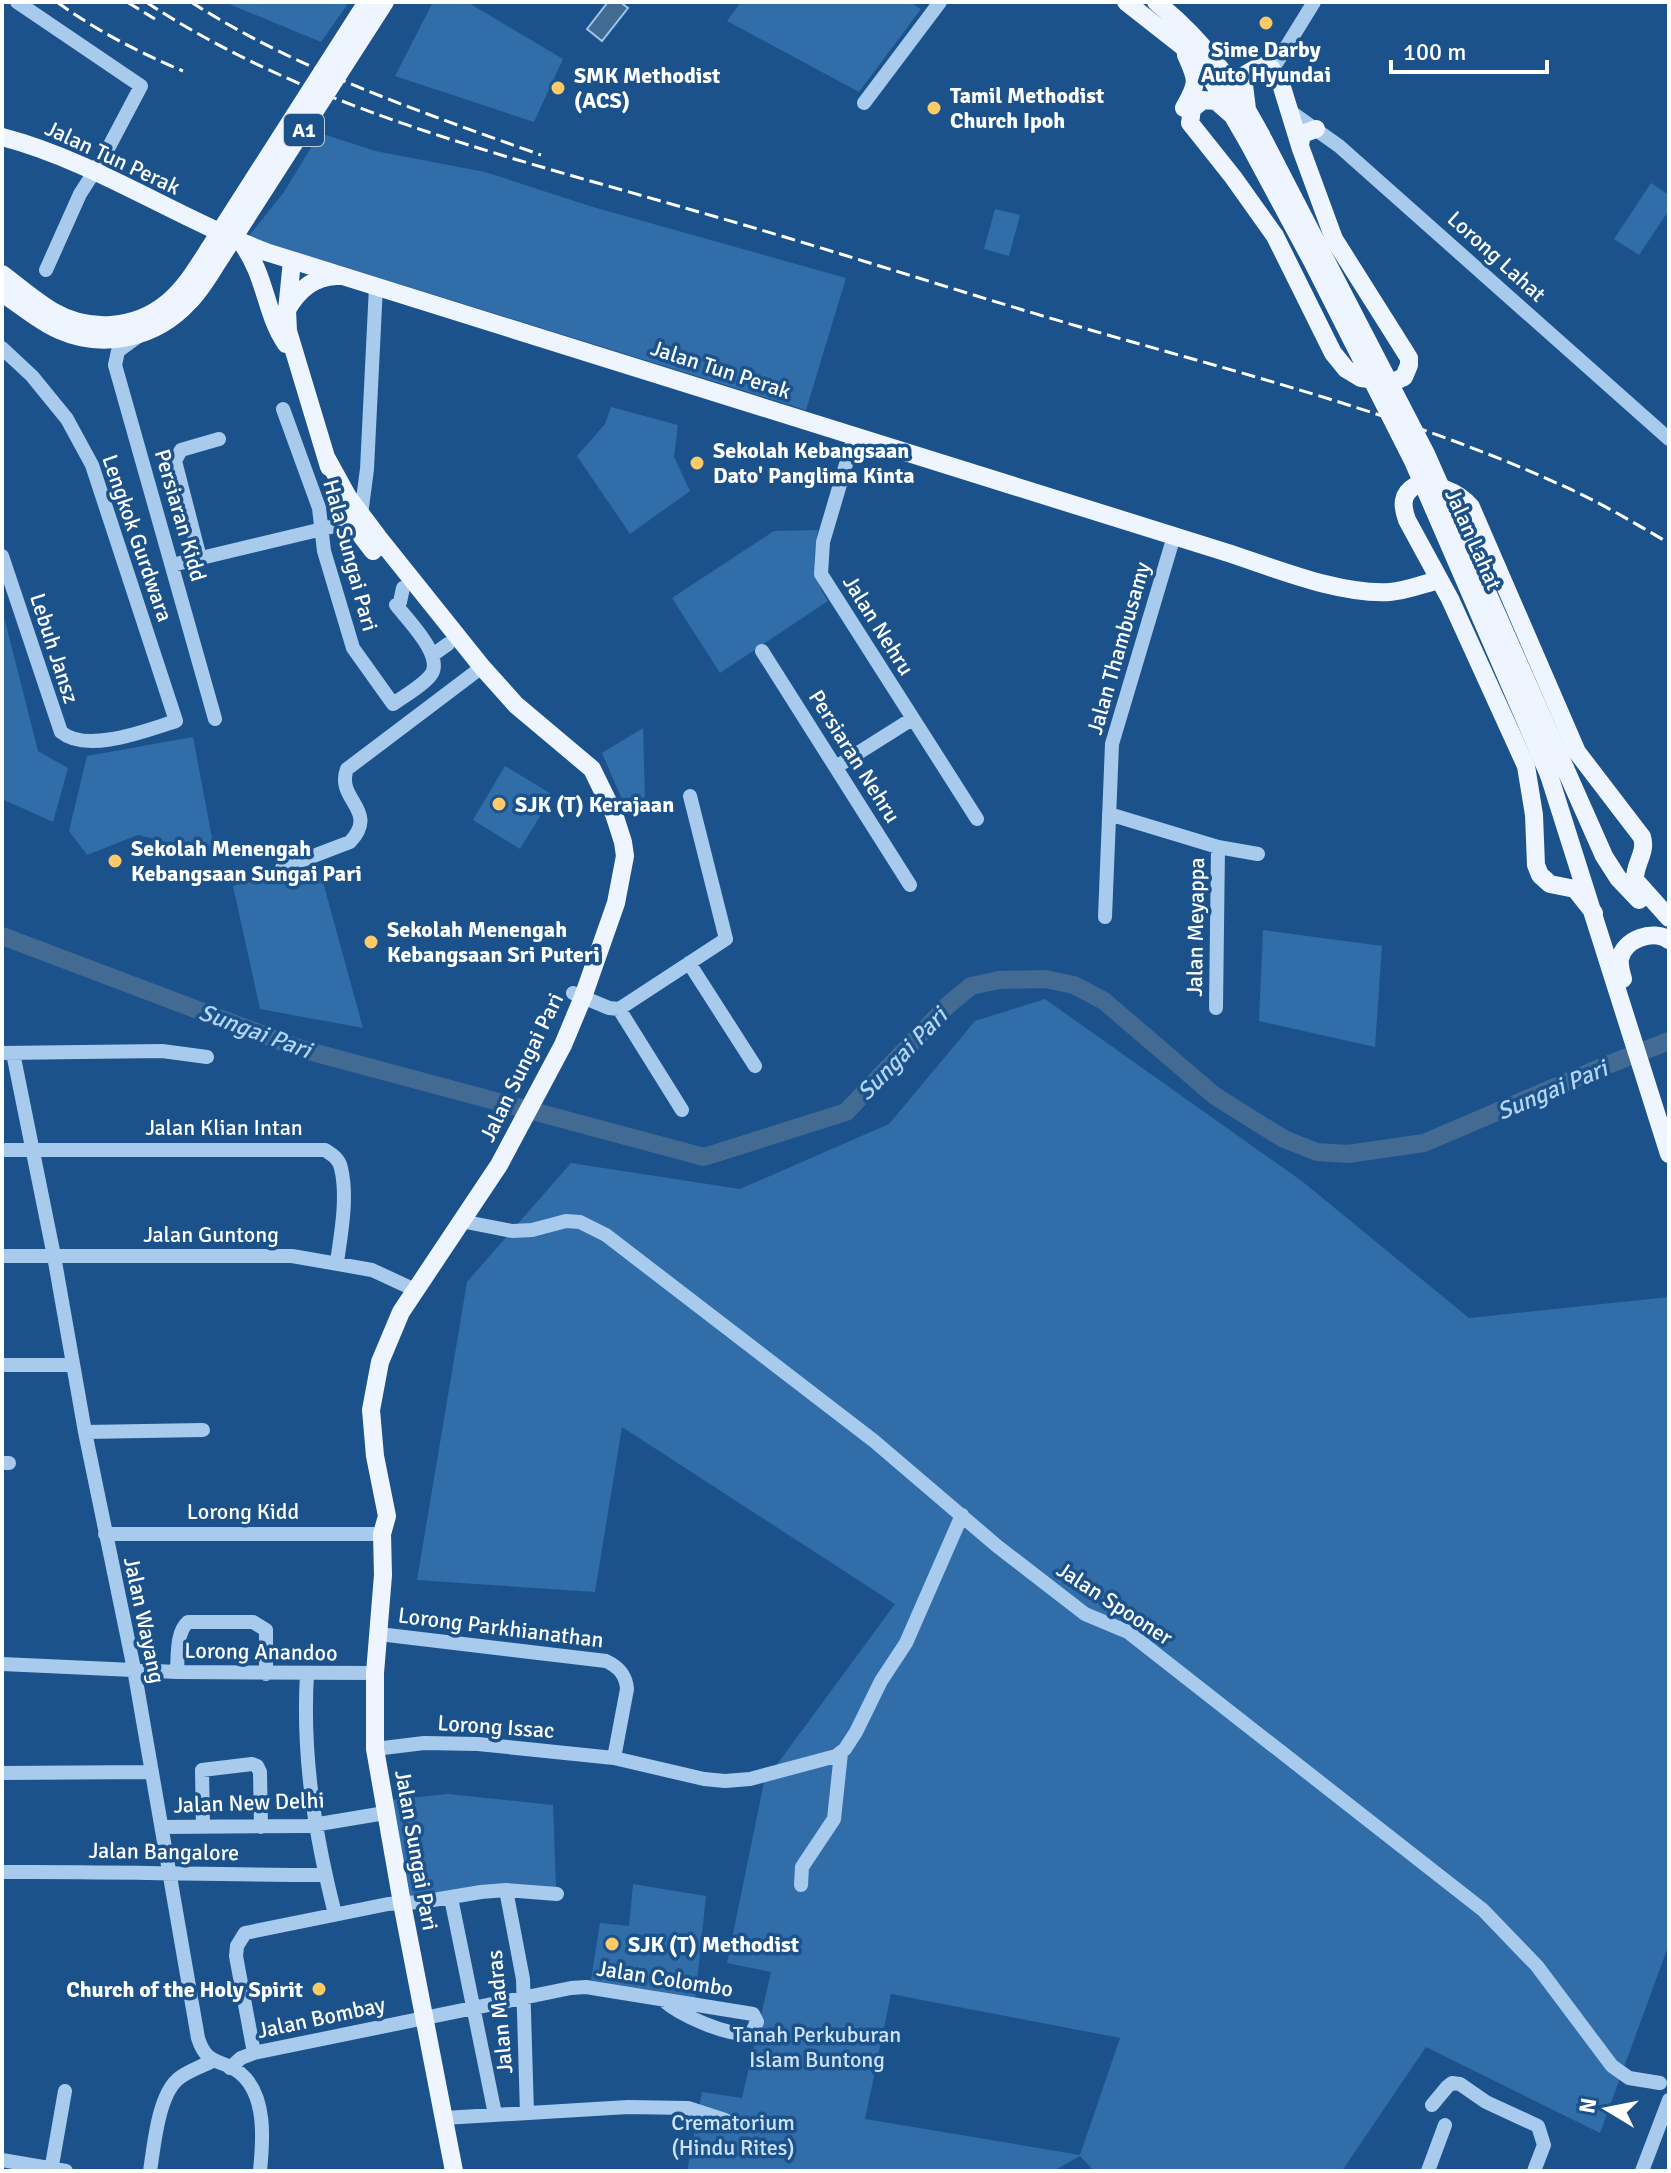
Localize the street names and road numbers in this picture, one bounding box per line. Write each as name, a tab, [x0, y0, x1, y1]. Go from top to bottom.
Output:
street label: Jalan Tun Perak	[41, 114, 185, 200]
road number: A1	[284, 114, 324, 146]
street label: Lorong Lahat	[1442, 205, 1552, 308]
street label: Jalan Tun Perak	[647, 334, 794, 405]
street label: Persiaran Kidd	[149, 446, 212, 584]
street label: Lengkok Gurdwara	[96, 451, 179, 625]
street label: Hala Sungai Pari	[317, 476, 384, 634]
street label: Jalan Lahat	[1439, 484, 1508, 594]
street label: Jalan Thambusamy	[1081, 558, 1156, 738]
street label: Jalan Nehru	[837, 570, 920, 680]
street label: Lebuh Jansz	[24, 590, 85, 707]
street label: Persiaran Nehru	[803, 685, 906, 828]
street label: Jalan Meyappa	[1181, 857, 1210, 997]
street label: Jalan Sungai Pari	[474, 988, 569, 1146]
street label: Jalan Klian Intan	[145, 1114, 303, 1141]
street label: Jalan Guntong	[143, 1221, 279, 1248]
street label: Lorong Kidd	[187, 1498, 299, 1525]
street label: Jalan Wayang	[118, 1554, 171, 1686]
street label: Jalan Spooner	[1052, 1556, 1178, 1651]
street label: Lorong Parkhianathan	[397, 1601, 605, 1654]
street label: Lorong Anandoo	[184, 1637, 338, 1666]
street label: Lorong Issac	[437, 1709, 555, 1744]
street label: Jalan Sungai Pari	[389, 1768, 444, 1932]
street label: Jalan New Delhi	[173, 1786, 325, 1819]
street label: Jalan Bangalore	[89, 1837, 239, 1866]
street label: Jalan Madras	[481, 1949, 518, 2075]
street label: Jalan Colombo	[595, 1954, 735, 2003]
street label: Jalan Bombay	[255, 1991, 388, 2044]

